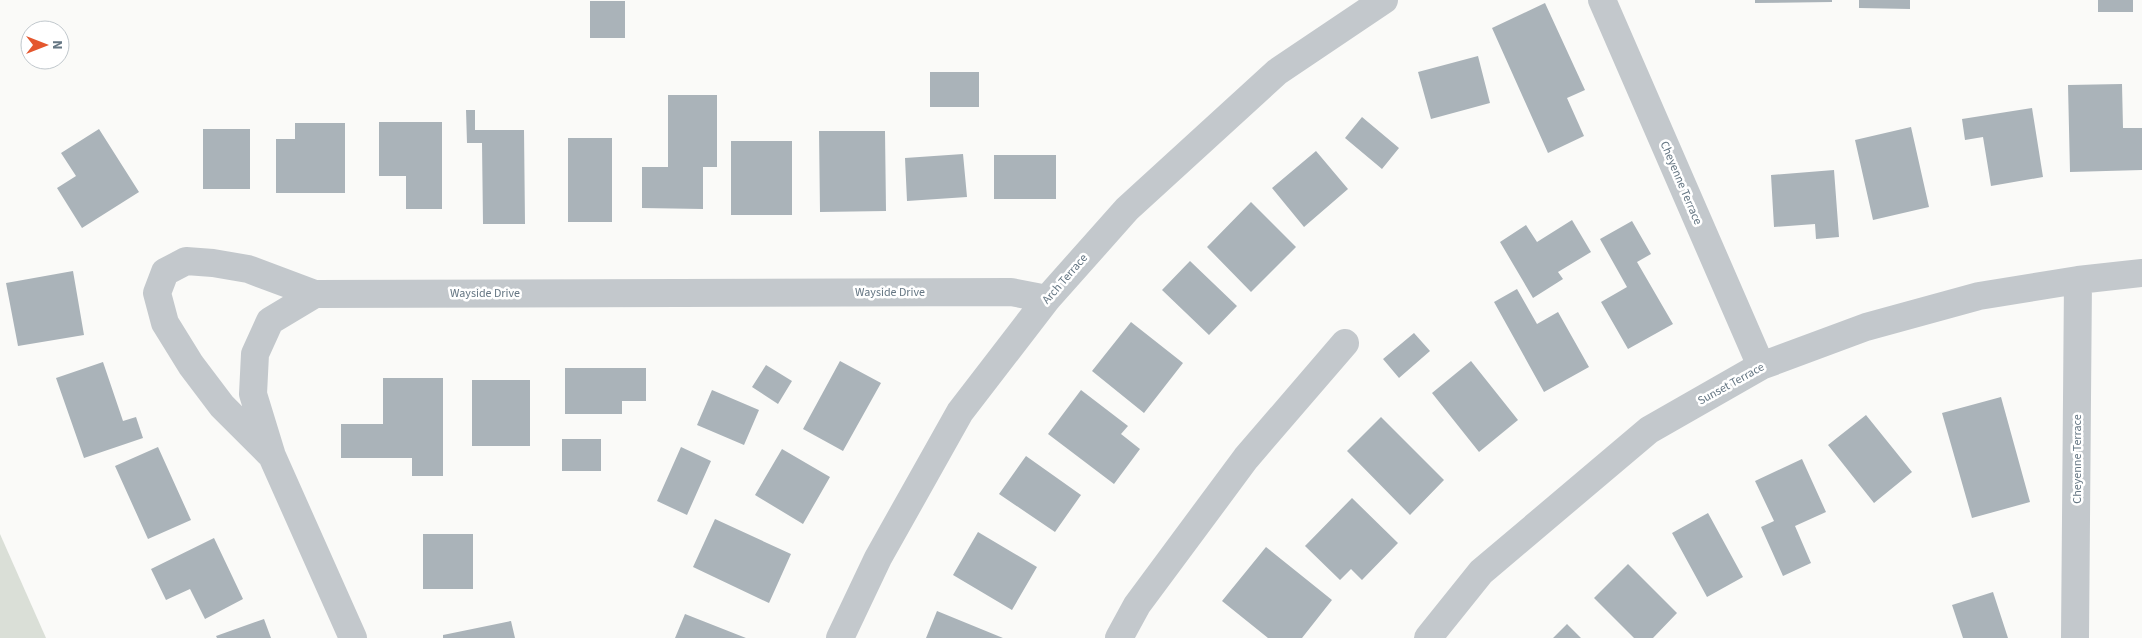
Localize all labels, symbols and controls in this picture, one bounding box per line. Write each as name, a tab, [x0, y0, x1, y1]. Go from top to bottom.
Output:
north arrow	[20, 20, 70, 70]
text: N	[47, 40, 67, 50]
street label: Cheyenne Terrace	[1656, 139, 1706, 227]
street label: Arch Terrace	[1038, 250, 1092, 308]
street label: Wayside Drive	[855, 284, 925, 301]
street label: Wayside Drive	[450, 285, 520, 302]
street label: Sunset Terrace	[1695, 359, 1767, 409]
street label: Cheyenne Terrace	[2069, 414, 2086, 504]

